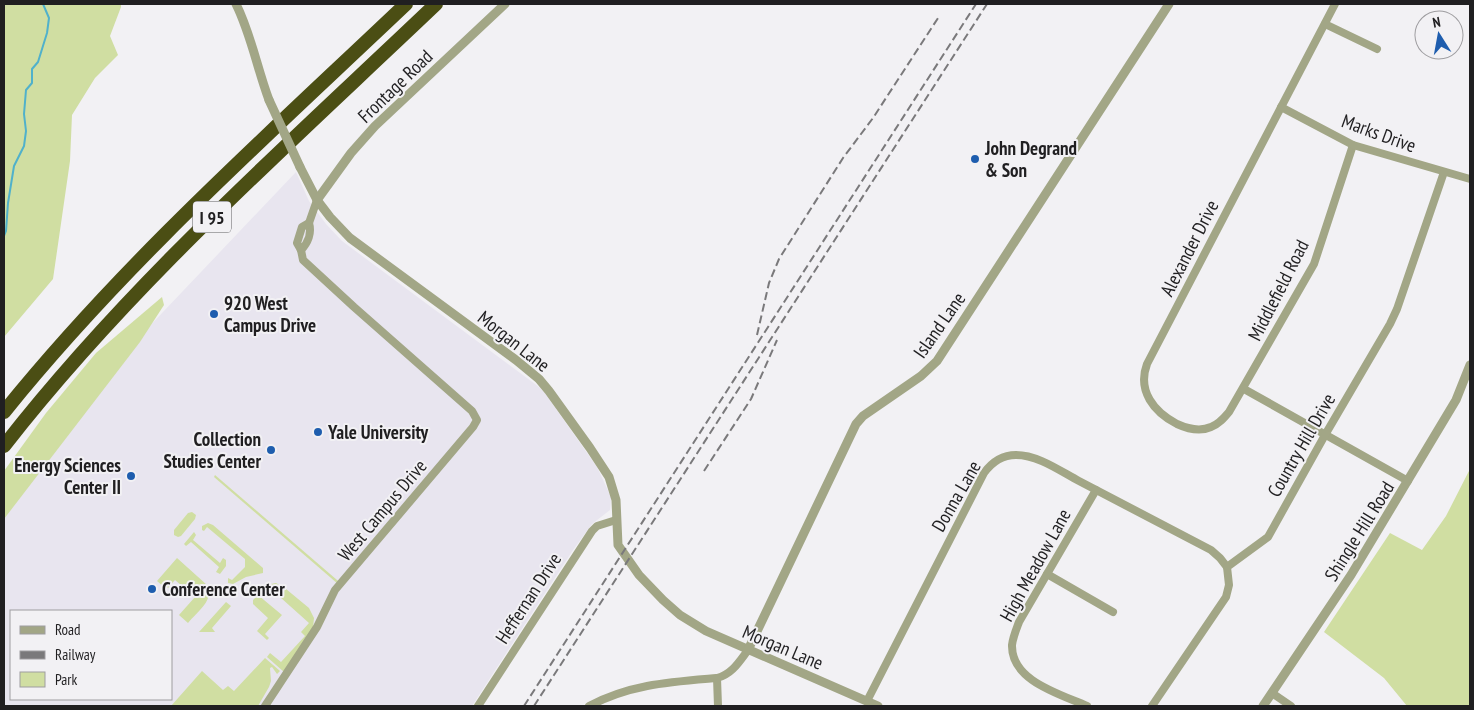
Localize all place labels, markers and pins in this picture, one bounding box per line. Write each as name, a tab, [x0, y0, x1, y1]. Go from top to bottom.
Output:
place label: John Degrand & Son	[984, 136, 1077, 182]
marker: John Degrand & Son	[969, 153, 981, 165]
place label: 920 West Campus Drive	[224, 291, 316, 337]
marker: 920 West Campus Drive	[208, 308, 220, 320]
place label: Yale University	[327, 420, 429, 444]
marker: Yale University	[312, 426, 324, 438]
place label: Collection Studies Center	[163, 427, 261, 473]
marker: Collection Studies Center	[265, 444, 277, 456]
place label: Energy Sciences Center II	[14, 453, 121, 499]
marker: Energy Sciences Center II	[125, 470, 137, 482]
place label: Conference Center	[162, 577, 285, 601]
marker: Conference Center	[146, 583, 158, 595]

